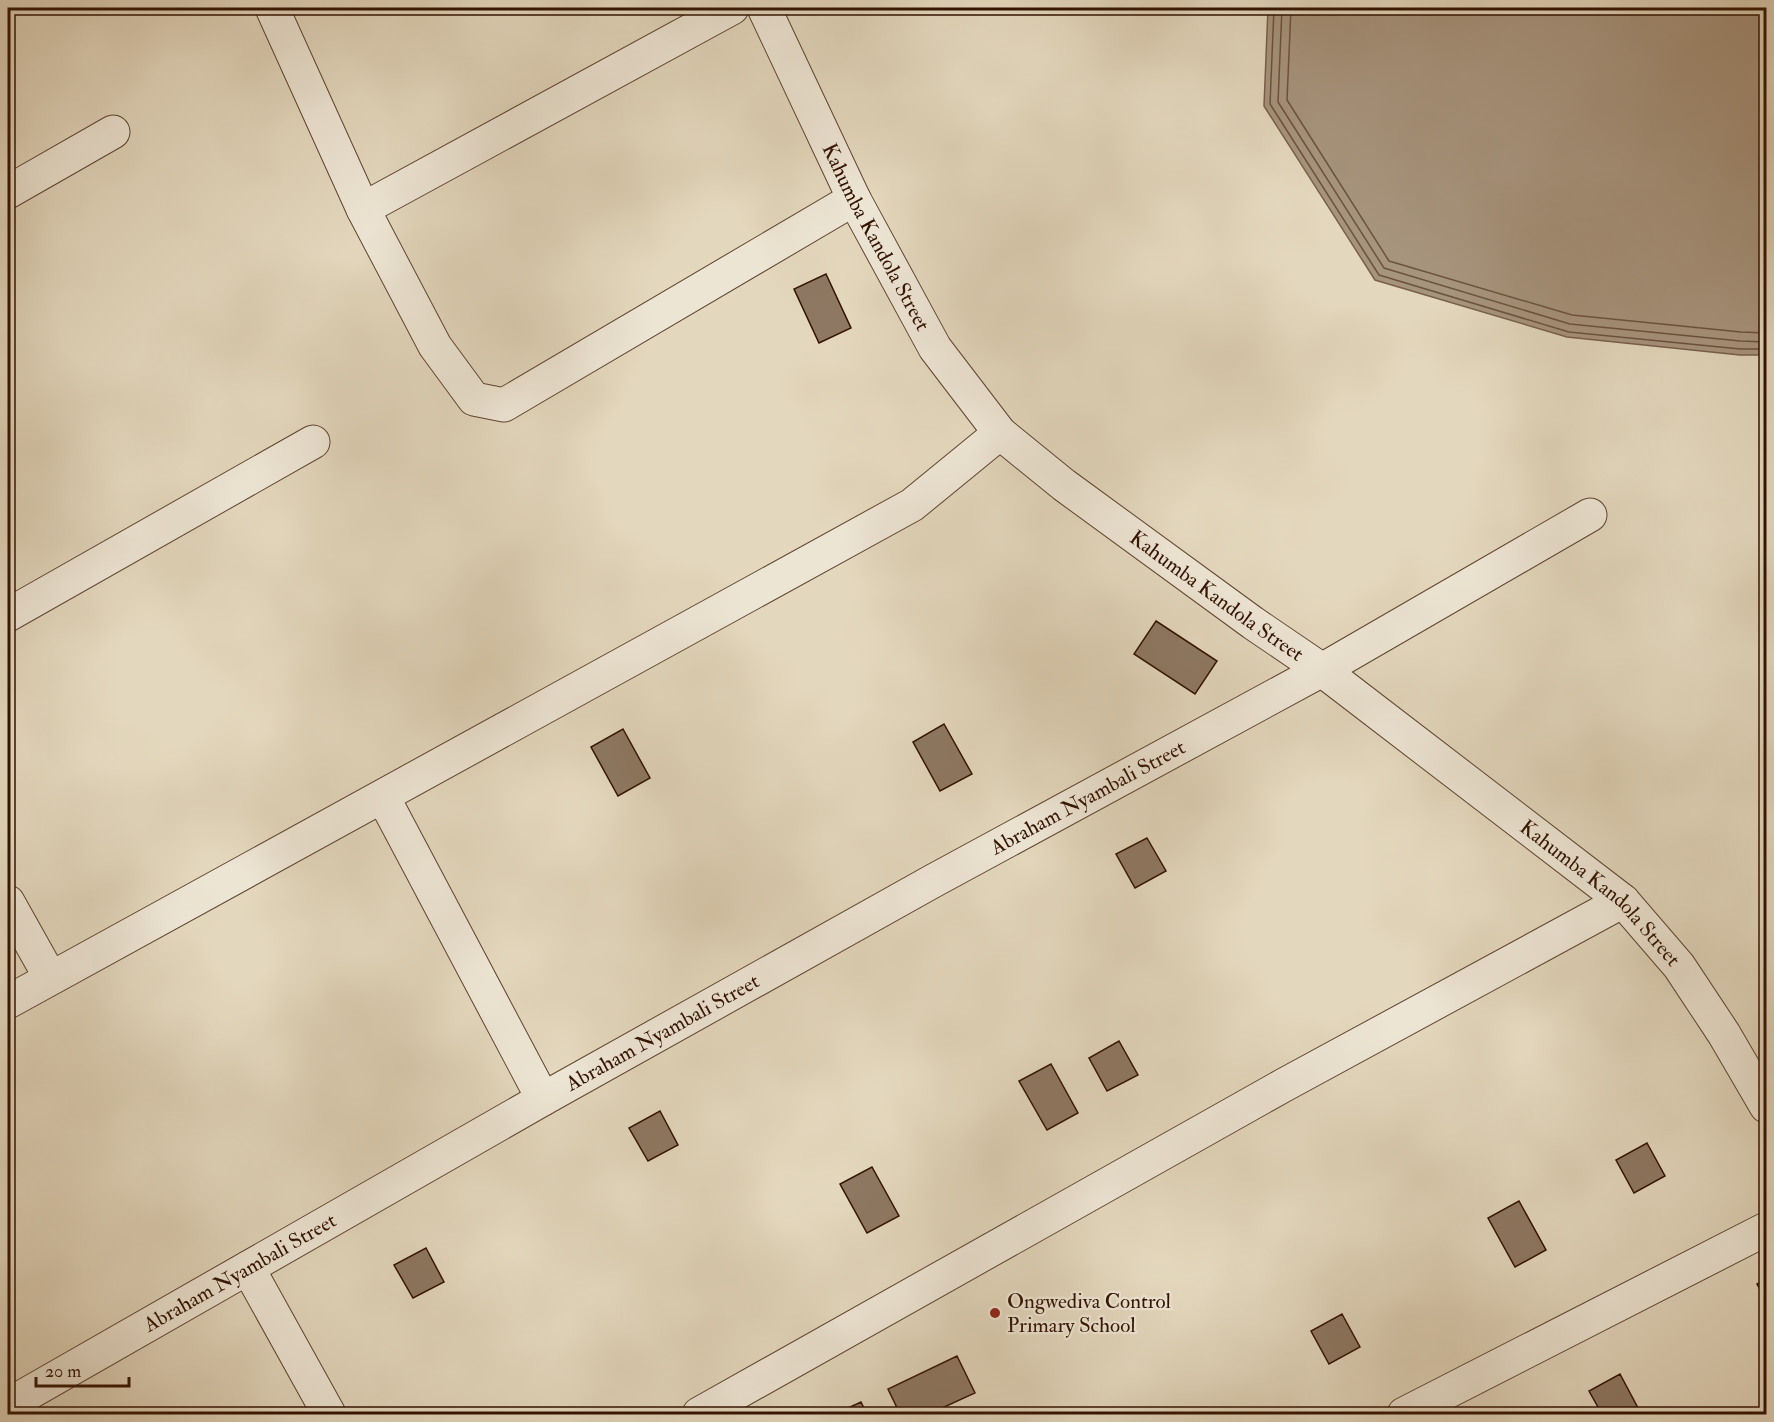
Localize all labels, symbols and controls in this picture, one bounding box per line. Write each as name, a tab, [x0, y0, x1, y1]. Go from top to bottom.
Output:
street label: Kahumba Kandola Street	[816, 139, 936, 336]
street label: Kahumba Kandola Street	[1124, 524, 1309, 668]
street label: Abraham Nyambali Street	[985, 734, 1190, 862]
street label: Kahumba Kandola Street	[1514, 814, 1686, 972]
street label: Abraham Nyambali Street	[560, 968, 764, 1098]
street label: Abraham Nyambali Street	[138, 1207, 341, 1339]
place label: Ongwediva Control Primary School	[1007, 1288, 1171, 1339]
marker: Ongwediva Control Primary School	[988, 1306, 1002, 1320]
scale bar	[36, 1350, 129, 1388]
text: 20 m	[45, 1360, 81, 1383]

